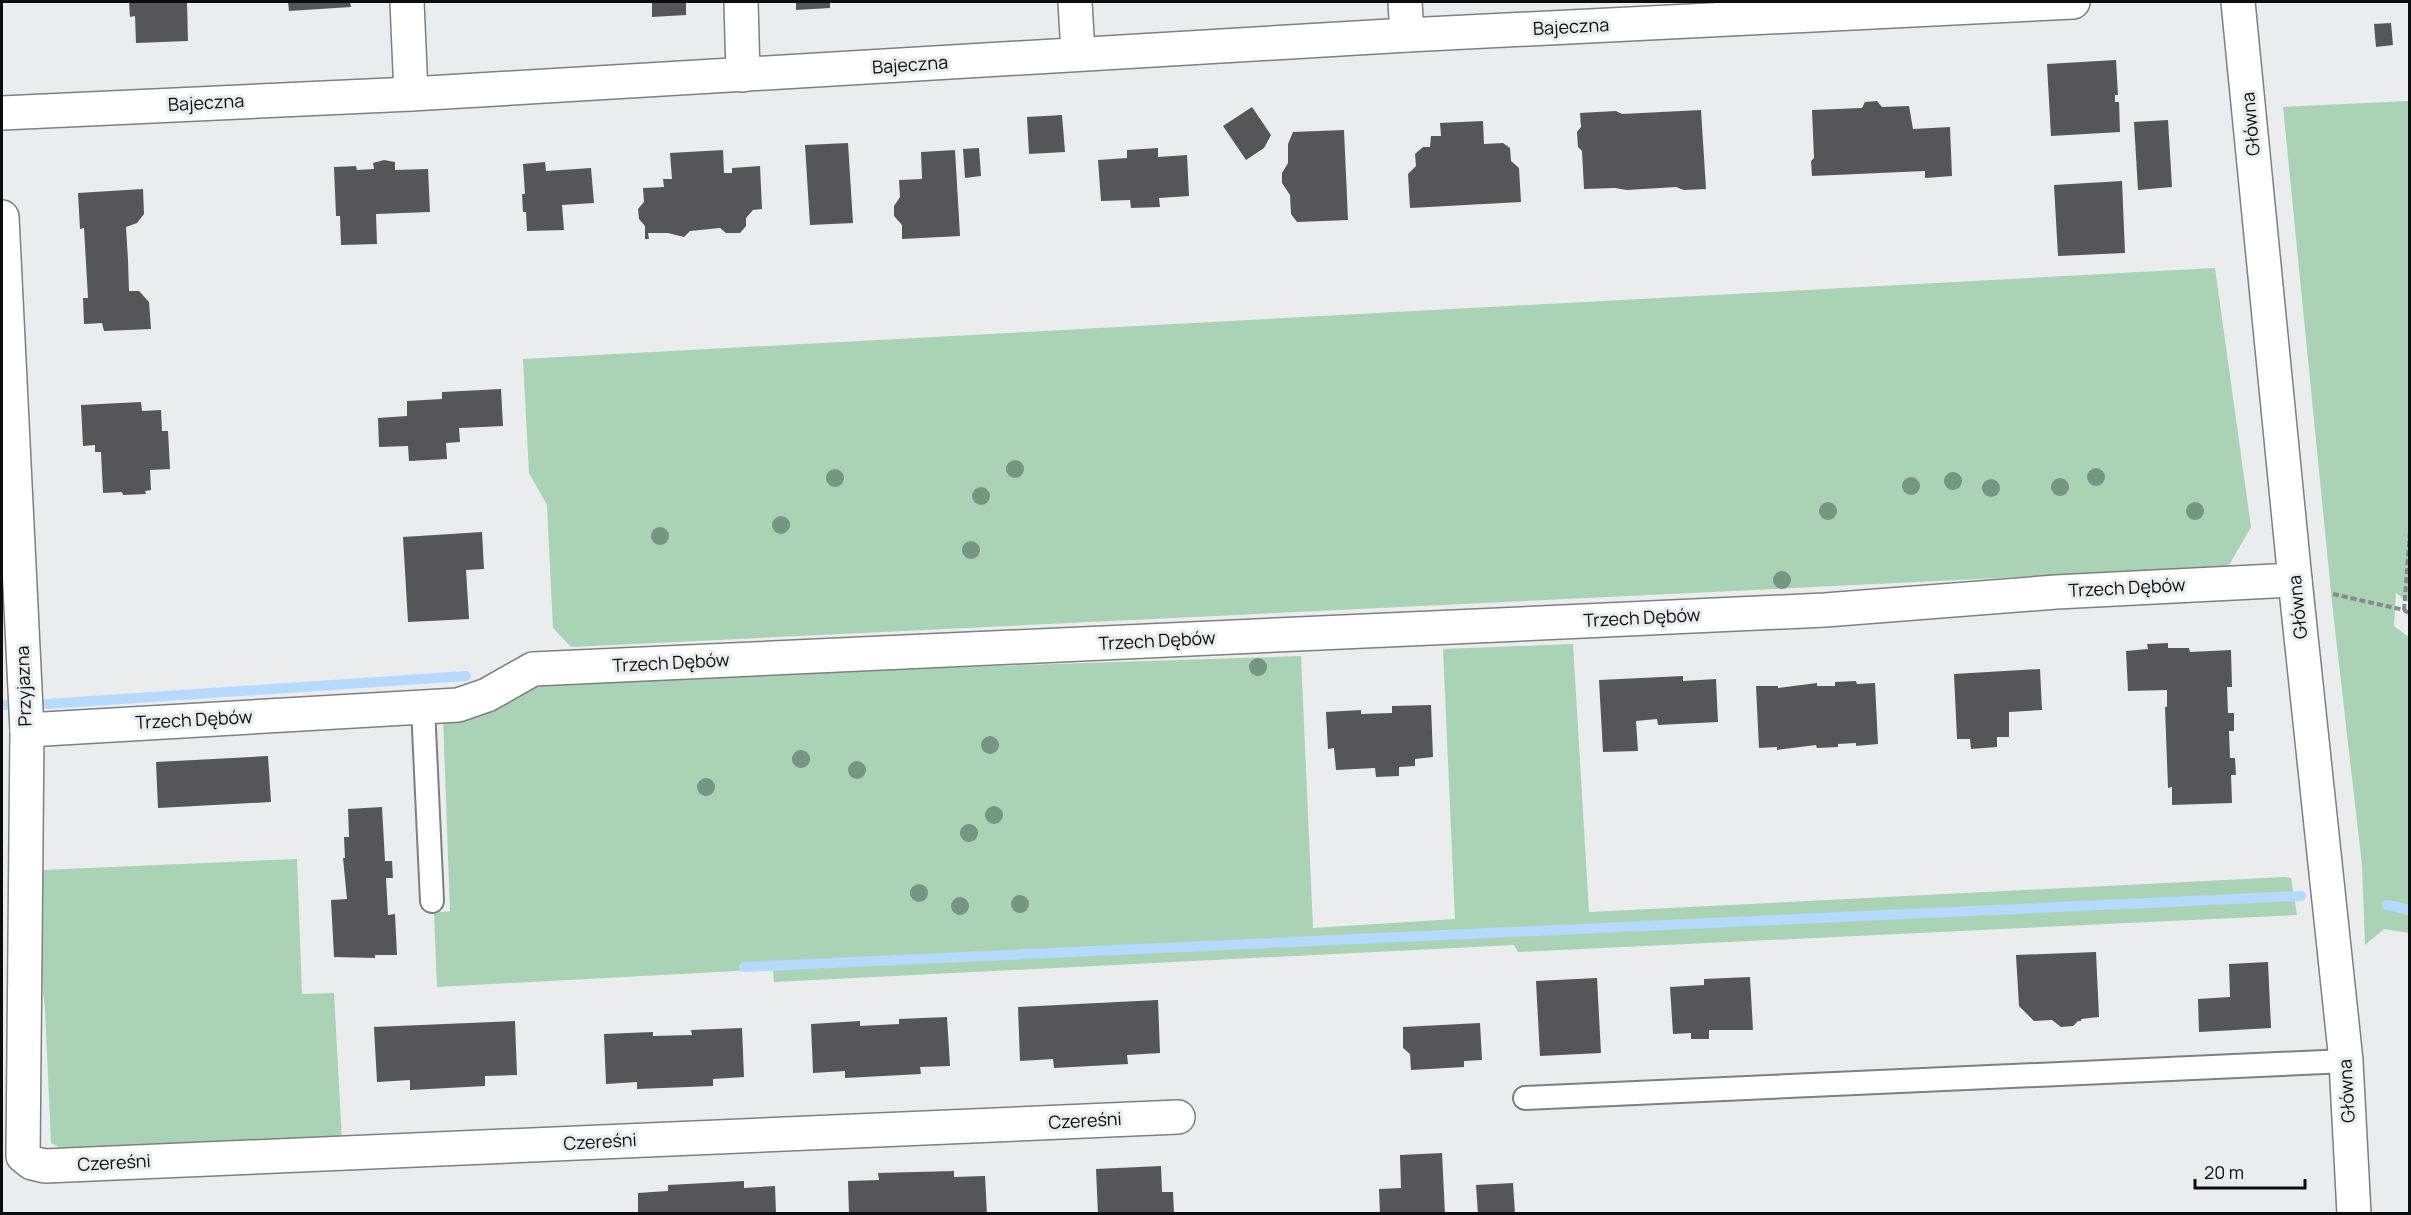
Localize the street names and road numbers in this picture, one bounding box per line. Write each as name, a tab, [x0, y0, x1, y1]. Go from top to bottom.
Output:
street label: Bajeczna	[1532, 12, 1610, 40]
street label: Bajeczna	[871, 49, 949, 79]
street label: Bajeczna	[167, 88, 245, 116]
street label: Główna	[2235, 91, 2265, 157]
street label: Trzech Dębów	[2068, 572, 2186, 602]
street label: Główna	[2282, 574, 2312, 640]
street label: Trzech Dębów	[1583, 602, 1701, 632]
street label: Trzech Dębów	[1098, 625, 1216, 655]
street label: Przyjazna	[10, 645, 36, 727]
street label: Trzech Dębów	[612, 647, 730, 677]
street label: Trzech Dębów	[135, 704, 253, 734]
street label: Główna	[2332, 1059, 2360, 1124]
street label: Czereśni	[1048, 1106, 1122, 1134]
street label: Czereśni	[563, 1127, 637, 1155]
street label: Czereśni	[77, 1148, 151, 1176]

